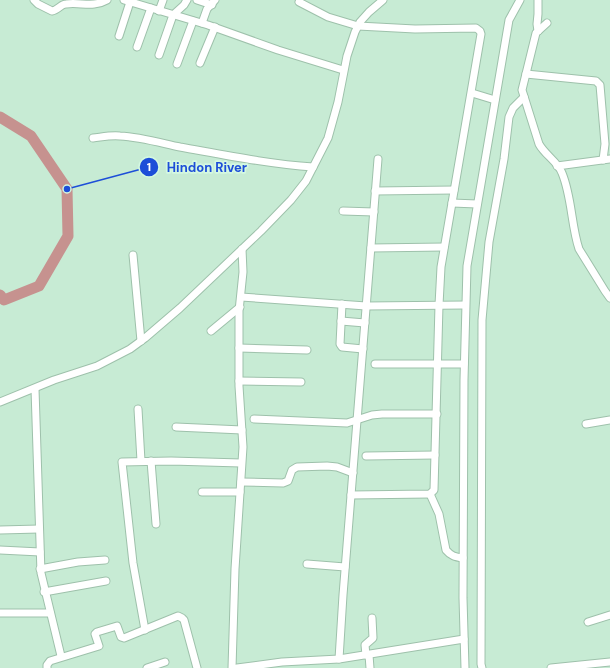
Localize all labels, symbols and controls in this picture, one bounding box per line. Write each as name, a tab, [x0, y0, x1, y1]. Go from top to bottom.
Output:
callout: Hindon River	[139, 155, 255, 180]
text: 1	[147, 159, 151, 175]
text: Hindon River	[167, 159, 248, 176]

